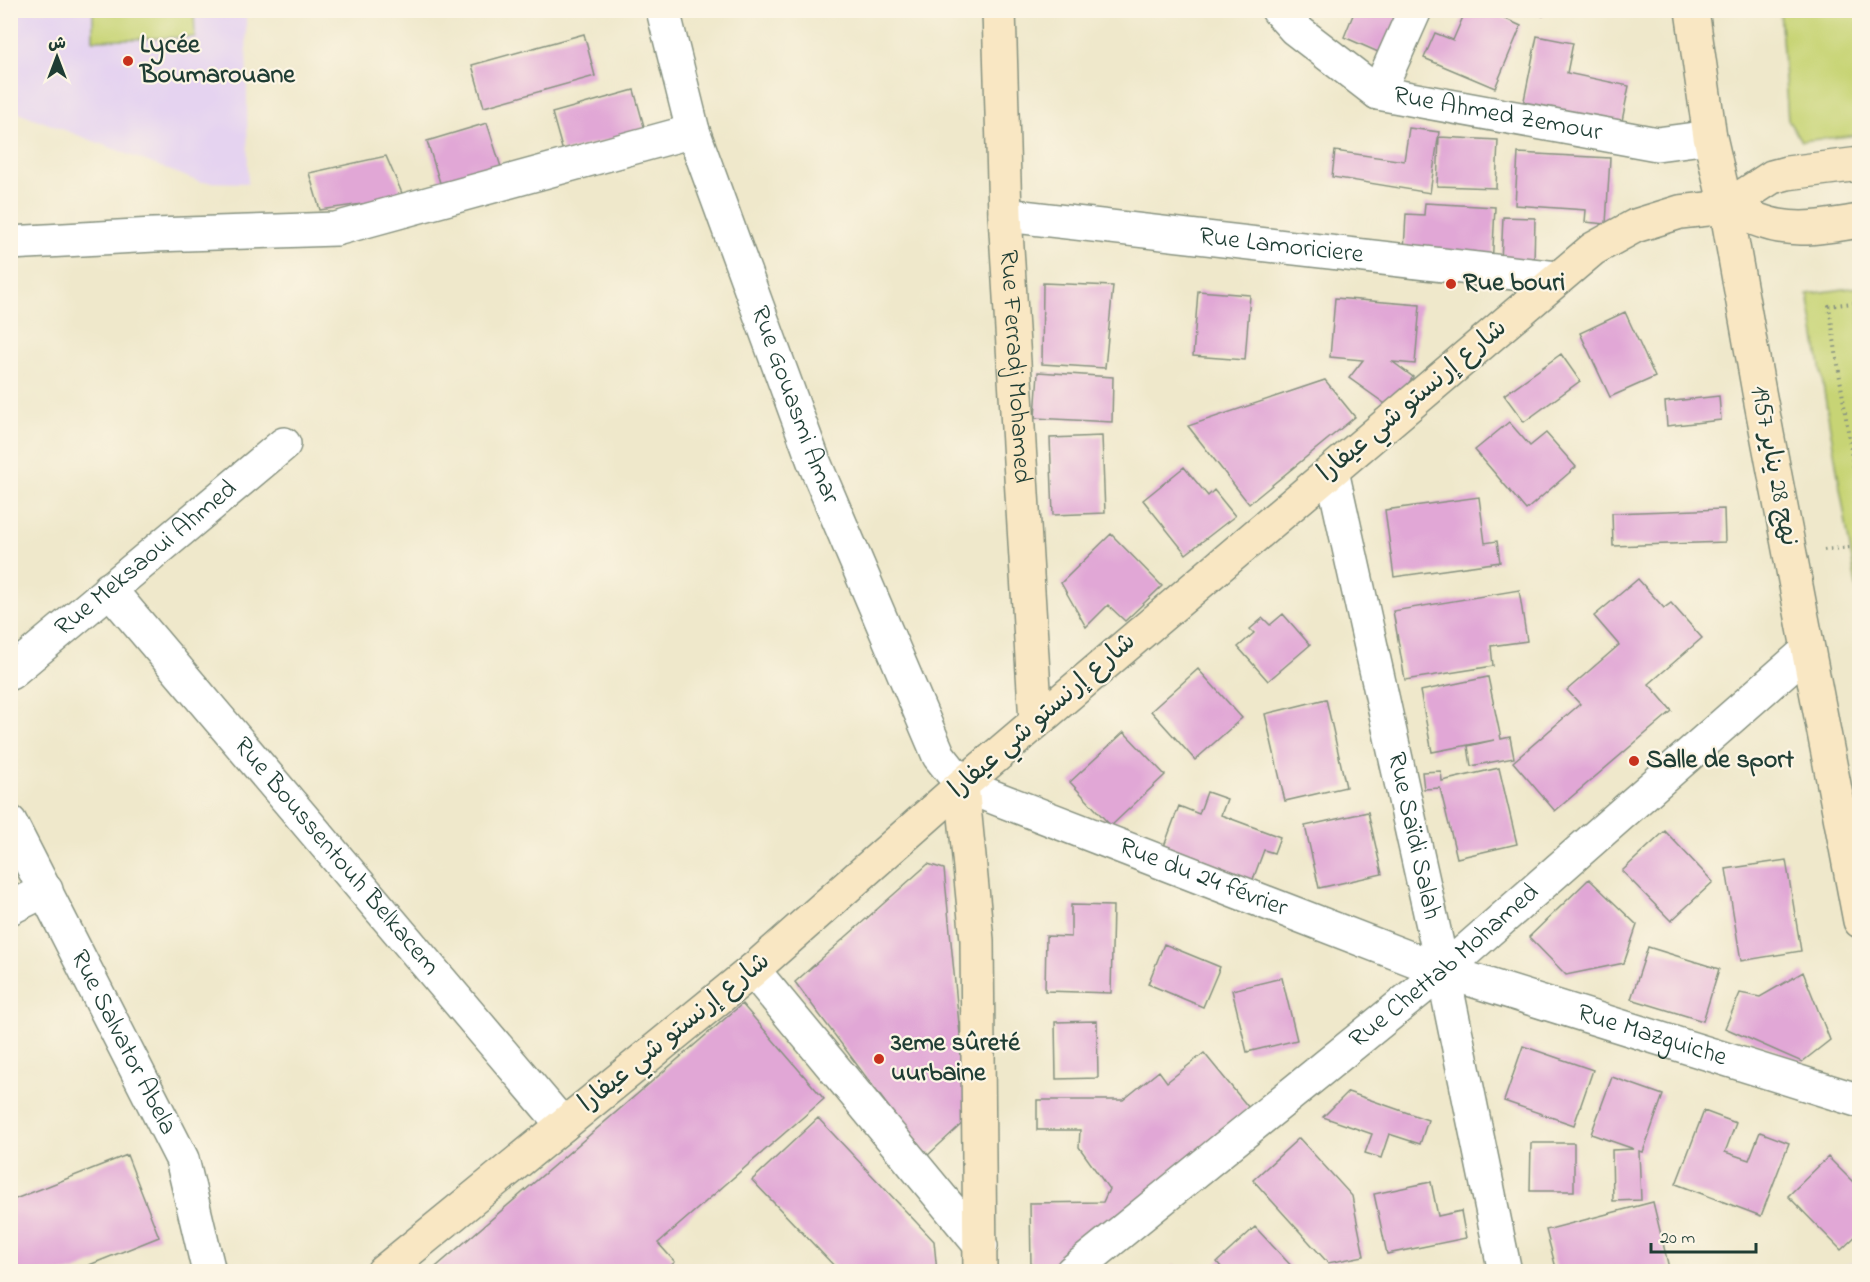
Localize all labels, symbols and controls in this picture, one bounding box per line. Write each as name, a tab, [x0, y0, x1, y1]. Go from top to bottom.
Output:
north arrow	[27, 27, 87, 87]
place label: Lycée Boumarouane	[139, 27, 296, 95]
text: ش	[48, 32, 66, 56]
marker: Lycée Boumarouane	[121, 54, 135, 68]
street label: Rue Ahmed Zemour	[1390, 77, 1606, 153]
street label: Rue Lamoriciere	[1197, 218, 1366, 275]
street label: Rue Ferradj Mohamed	[988, 249, 1040, 485]
place label: Rue bouri	[1463, 265, 1565, 303]
marker: Rue bouri	[1444, 277, 1458, 291]
street label: Rue Gouasmi Amar	[740, 301, 849, 511]
street label: شارع إرنستو شي عيفارا	[1310, 310, 1517, 492]
street label: نهج 28 يناير 1957	[1739, 382, 1807, 550]
street label: Rue Meksaoui Ahmed	[47, 471, 246, 646]
street label: شارع إرنستو شي عيفارا	[941, 624, 1146, 809]
street label: Rue Boussentouh Belkacem	[224, 729, 448, 984]
place label: Salle de sport	[1646, 742, 1794, 780]
street label: Rue Saïdi Salah	[1376, 749, 1450, 923]
marker: Salle de sport	[1627, 754, 1641, 768]
street label: Rue du 24 février	[1113, 828, 1294, 928]
street label: Rue Chettab Mohamed	[1342, 875, 1549, 1058]
street label: Rue Salvator Abela	[60, 944, 186, 1142]
street label: شارع إرنستو شي عيفارا	[571, 944, 780, 1123]
street label: Rue Mazguiche	[1572, 995, 1732, 1077]
place label: 3eme sûreté uurbaine	[890, 1025, 1021, 1093]
marker: 3eme sûreté uurbaine	[872, 1052, 886, 1066]
scale bar	[1651, 1216, 1756, 1254]
text: 20 m	[1660, 1226, 1695, 1252]

